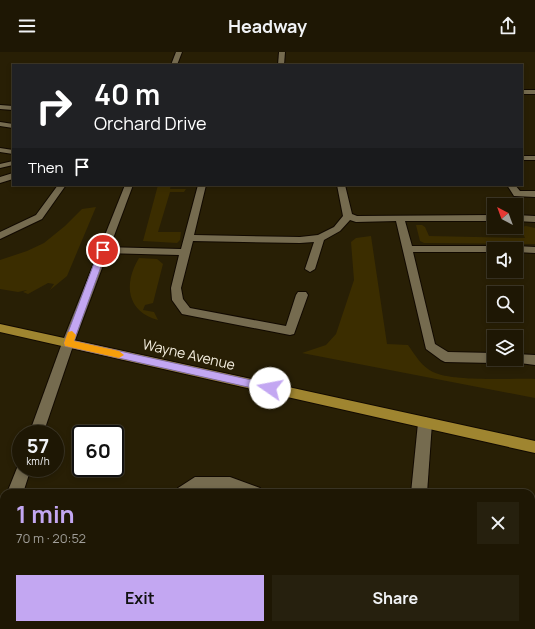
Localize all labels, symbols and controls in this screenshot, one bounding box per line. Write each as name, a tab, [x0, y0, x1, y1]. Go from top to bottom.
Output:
text: Headway	[228, 14, 307, 38]
icon: menu	[16, 15, 38, 37]
icon: share	[497, 15, 519, 37]
text: 40 m	[94, 75, 160, 113]
icon: right	[28, 80, 80, 132]
text: Orchard Drive	[94, 111, 207, 135]
icon: arrive	[71, 156, 93, 178]
text: Then	[28, 157, 63, 178]
north arrow	[487, 198, 523, 234]
map controls	[487, 198, 523, 366]
pin	[86, 233, 120, 267]
icon: arrive	[92, 239, 114, 261]
button: sound	[487, 242, 523, 278]
button: search	[487, 286, 523, 322]
button: layers	[487, 330, 523, 366]
street label: Wayne Avenue	[141, 334, 237, 374]
position arrow	[249, 367, 291, 409]
speed limit sign: 60	[72, 425, 124, 477]
text: 57	[27, 432, 49, 459]
text: km/h	[26, 454, 50, 468]
text: 1 min	[16, 497, 75, 530]
button: close	[477, 502, 519, 544]
text: 70 m · 20:52	[16, 529, 86, 547]
button: Exit	[16, 575, 264, 621]
button: Share	[272, 575, 519, 621]

